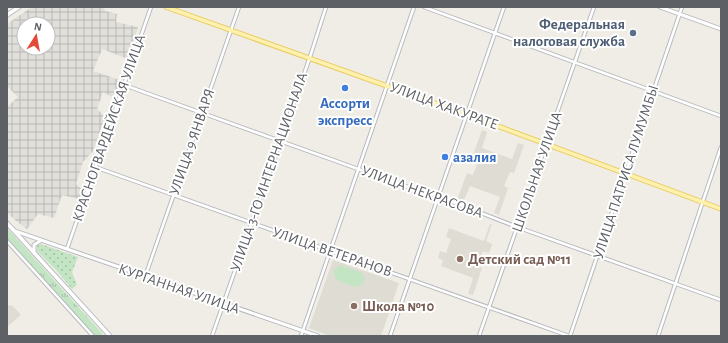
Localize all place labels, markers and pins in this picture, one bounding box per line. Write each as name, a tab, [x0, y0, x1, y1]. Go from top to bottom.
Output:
place label: Федеральная налоговая служба	[513, 17, 625, 49]
marker: Федеральная налоговая служба	[628, 28, 638, 38]
marker: Ассорти экспресс	[340, 83, 350, 93]
place label: Ассорти экспресс	[318, 96, 372, 128]
place label: азалия	[453, 150, 496, 165]
marker: азалия	[440, 152, 450, 162]
place label: Детский сад №11	[468, 252, 571, 267]
marker: Детский сад №11	[455, 254, 465, 264]
place label: Школа №10	[362, 299, 434, 314]
marker: Школа №10	[349, 301, 359, 311]

